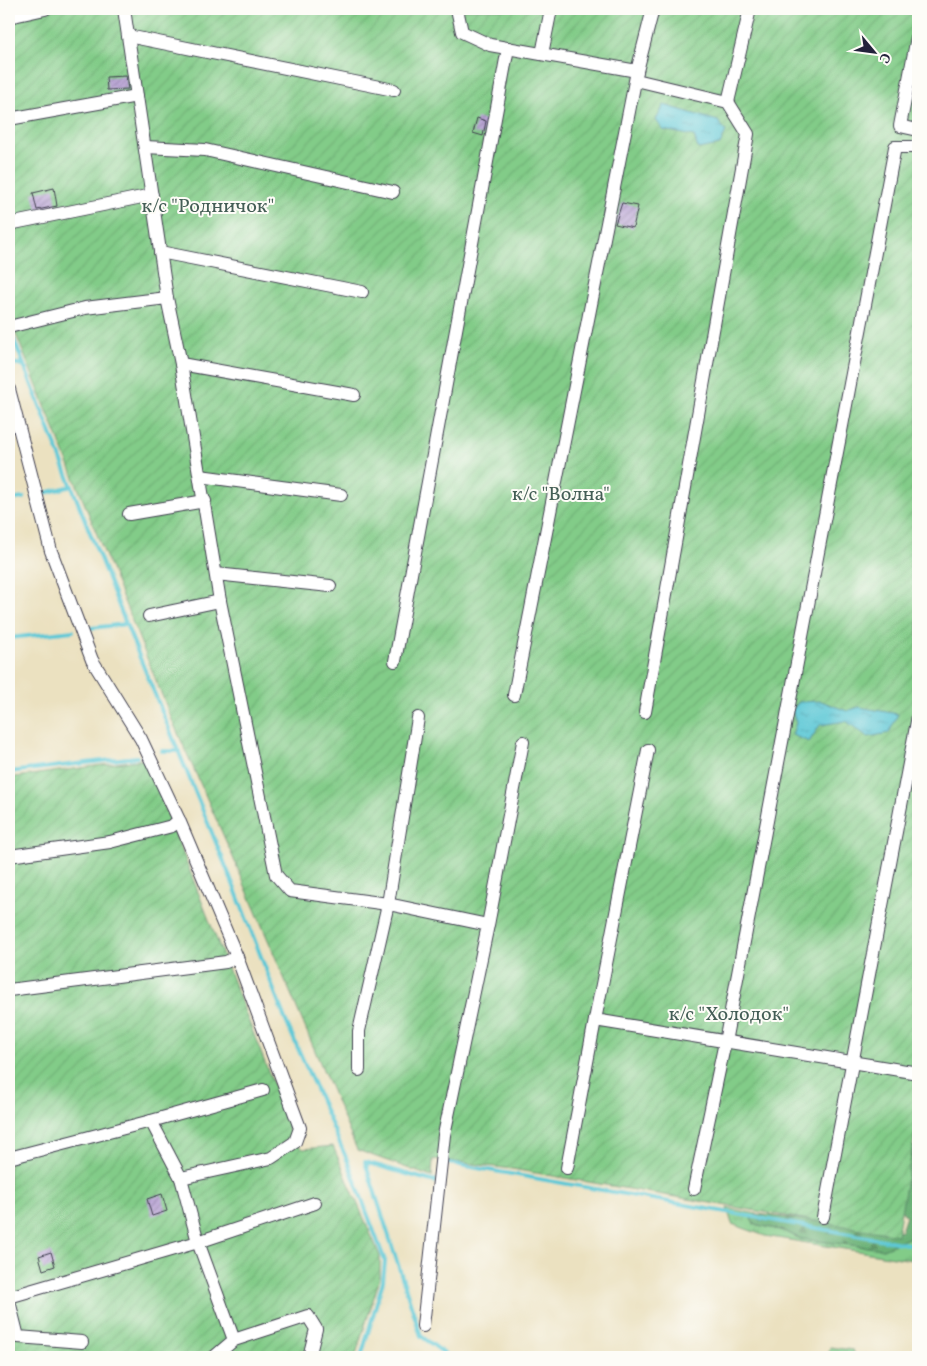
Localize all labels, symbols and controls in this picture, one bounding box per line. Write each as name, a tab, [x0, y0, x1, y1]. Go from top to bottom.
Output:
north arrow	[850, 28, 900, 78]
text: С	[874, 49, 895, 66]
park label: к/с "Родничок"	[142, 193, 274, 221]
park label: к/с "Волна"	[512, 481, 610, 509]
park label: к/с "Холодок"	[669, 1001, 789, 1029]

